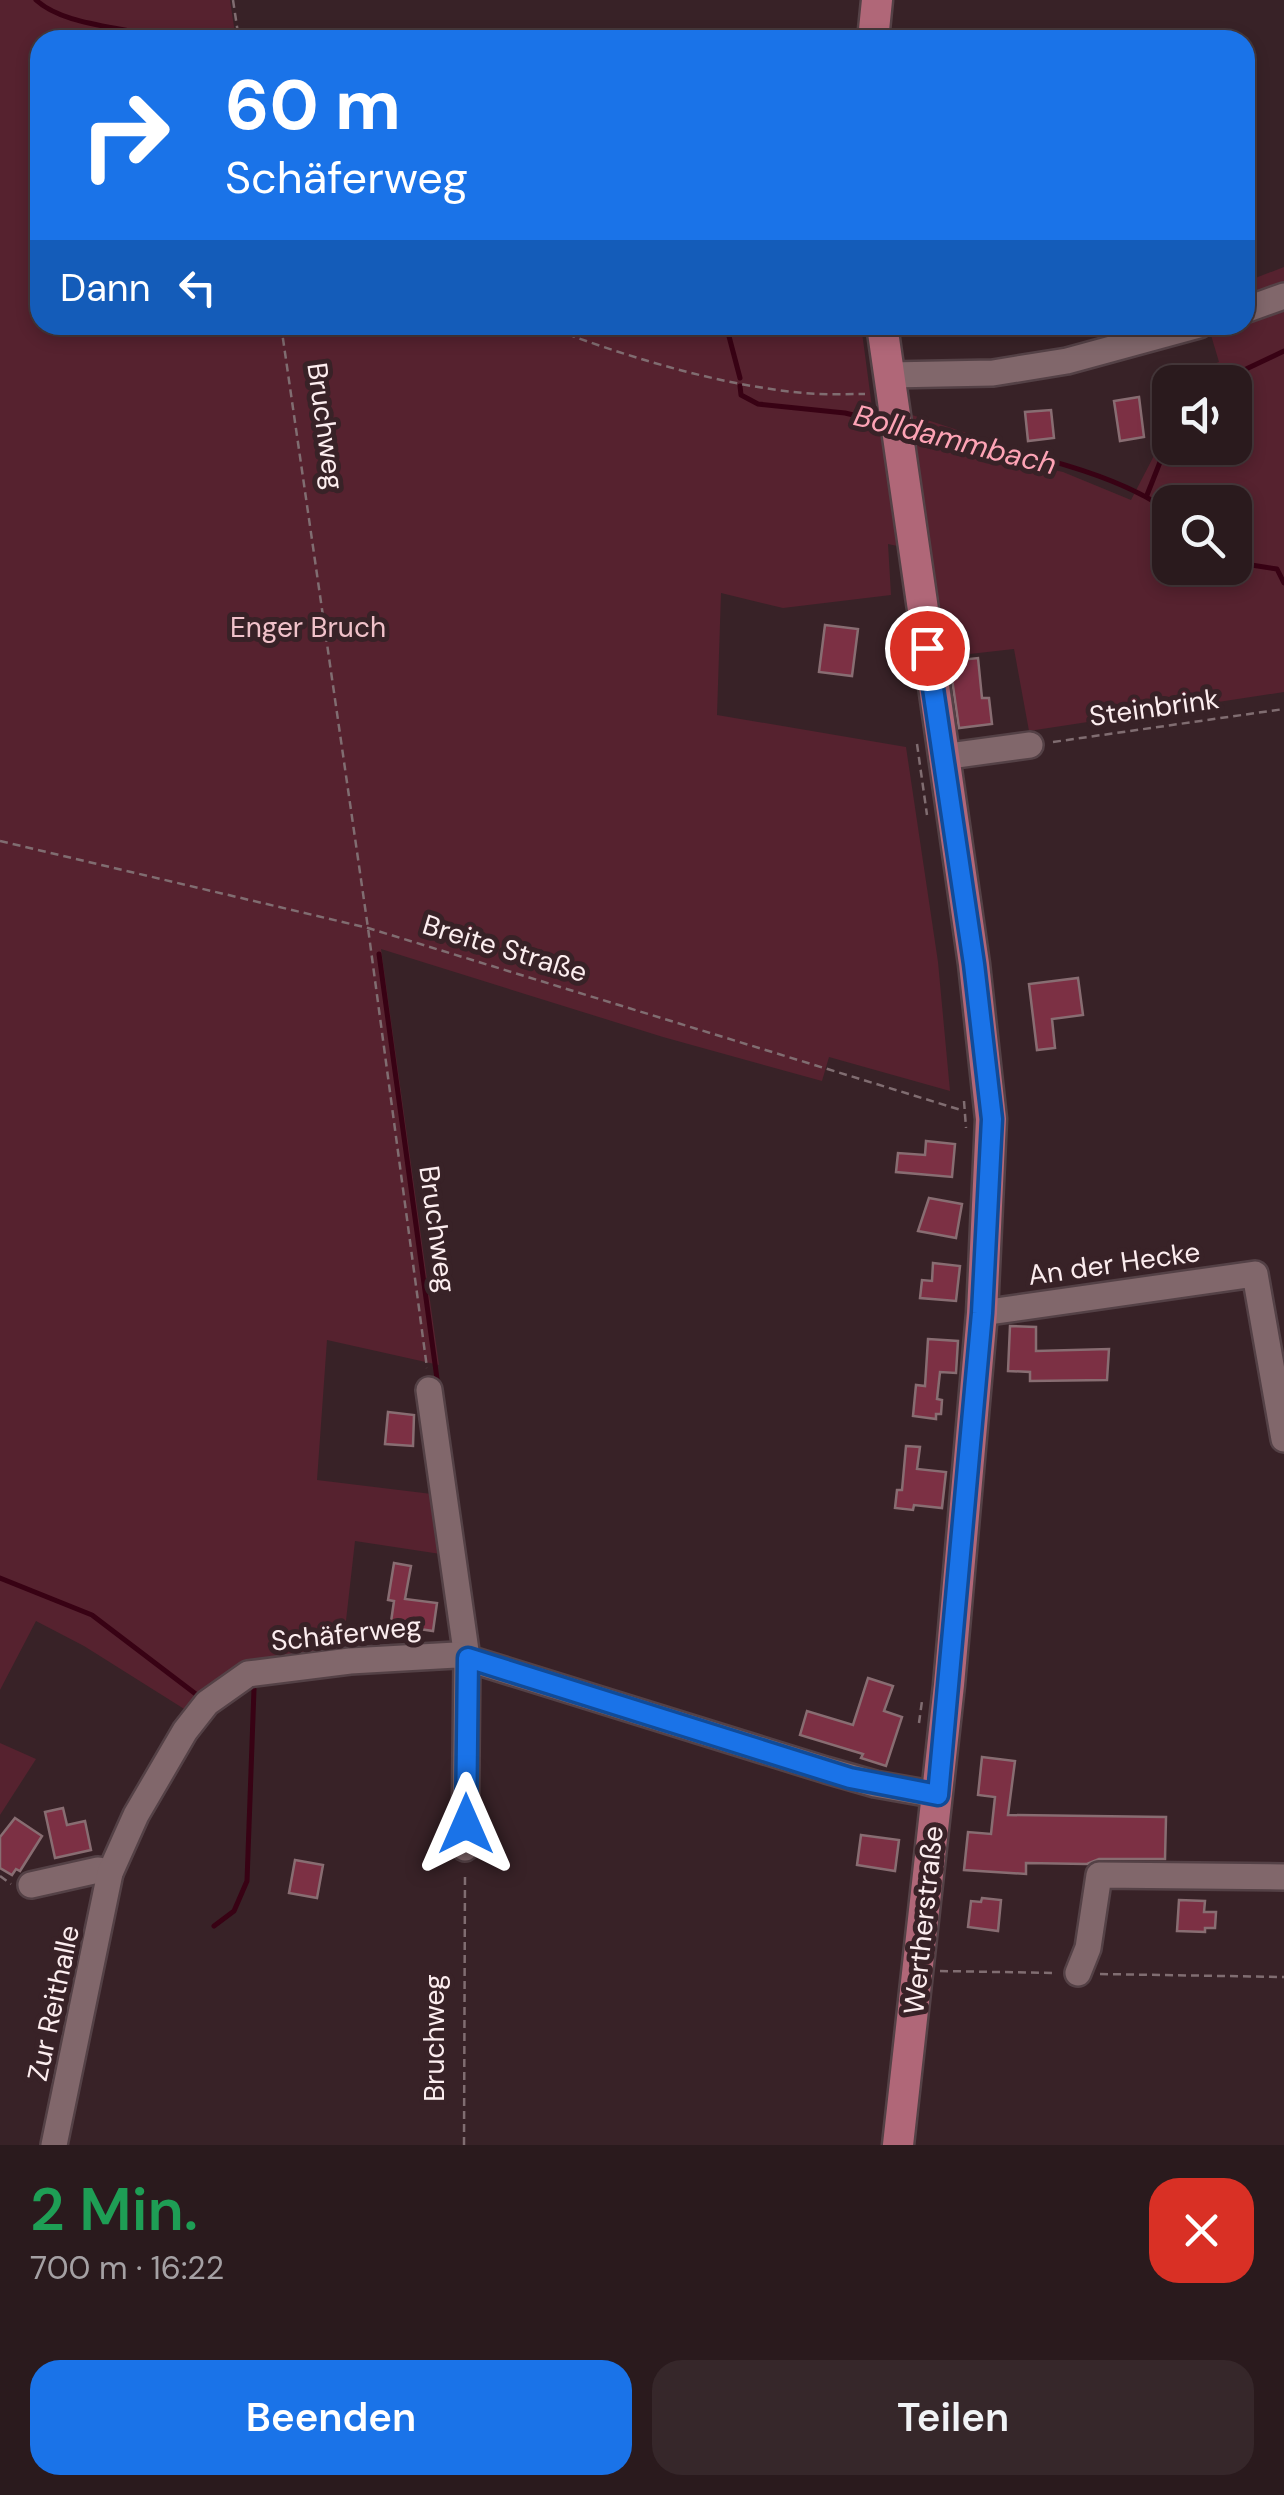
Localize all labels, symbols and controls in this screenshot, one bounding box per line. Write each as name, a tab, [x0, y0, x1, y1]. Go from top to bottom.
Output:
text: 60 m	[225, 60, 401, 151]
icon: right	[60, 70, 190, 200]
text: Schäferweg	[225, 148, 468, 207]
icon: left	[170, 260, 225, 315]
text: Dann	[60, 263, 150, 313]
street label: Bruchweg	[298, 360, 353, 492]
map controls	[1152, 365, 1252, 585]
button: sound	[1152, 365, 1252, 465]
water label: Bolldammbach	[850, 396, 1060, 484]
button: search	[1152, 485, 1252, 585]
pin	[885, 606, 970, 691]
park label: Enger Bruch	[230, 609, 386, 646]
icon: arrive	[900, 621, 955, 676]
street label: Steinbrink	[1087, 680, 1221, 735]
street label: Breite Straße	[418, 906, 592, 991]
street label: Bruchweg	[410, 1163, 465, 1295]
street label: An der Hecke	[1026, 1233, 1202, 1294]
street label: Schäferweg	[269, 1607, 423, 1660]
position arrow	[414, 1772, 518, 1876]
street label: Wertherstraße	[895, 1824, 952, 2016]
street label: Zur Reithalle	[19, 1922, 88, 2084]
street label: Bruchweg	[416, 1974, 453, 2102]
text: 2 Min.	[30, 2170, 198, 2249]
button: close	[1149, 2178, 1254, 2283]
text: 700 m · 16:22	[30, 2247, 224, 2289]
button: Beenden	[30, 2360, 632, 2475]
button: Teilen	[652, 2360, 1254, 2475]

